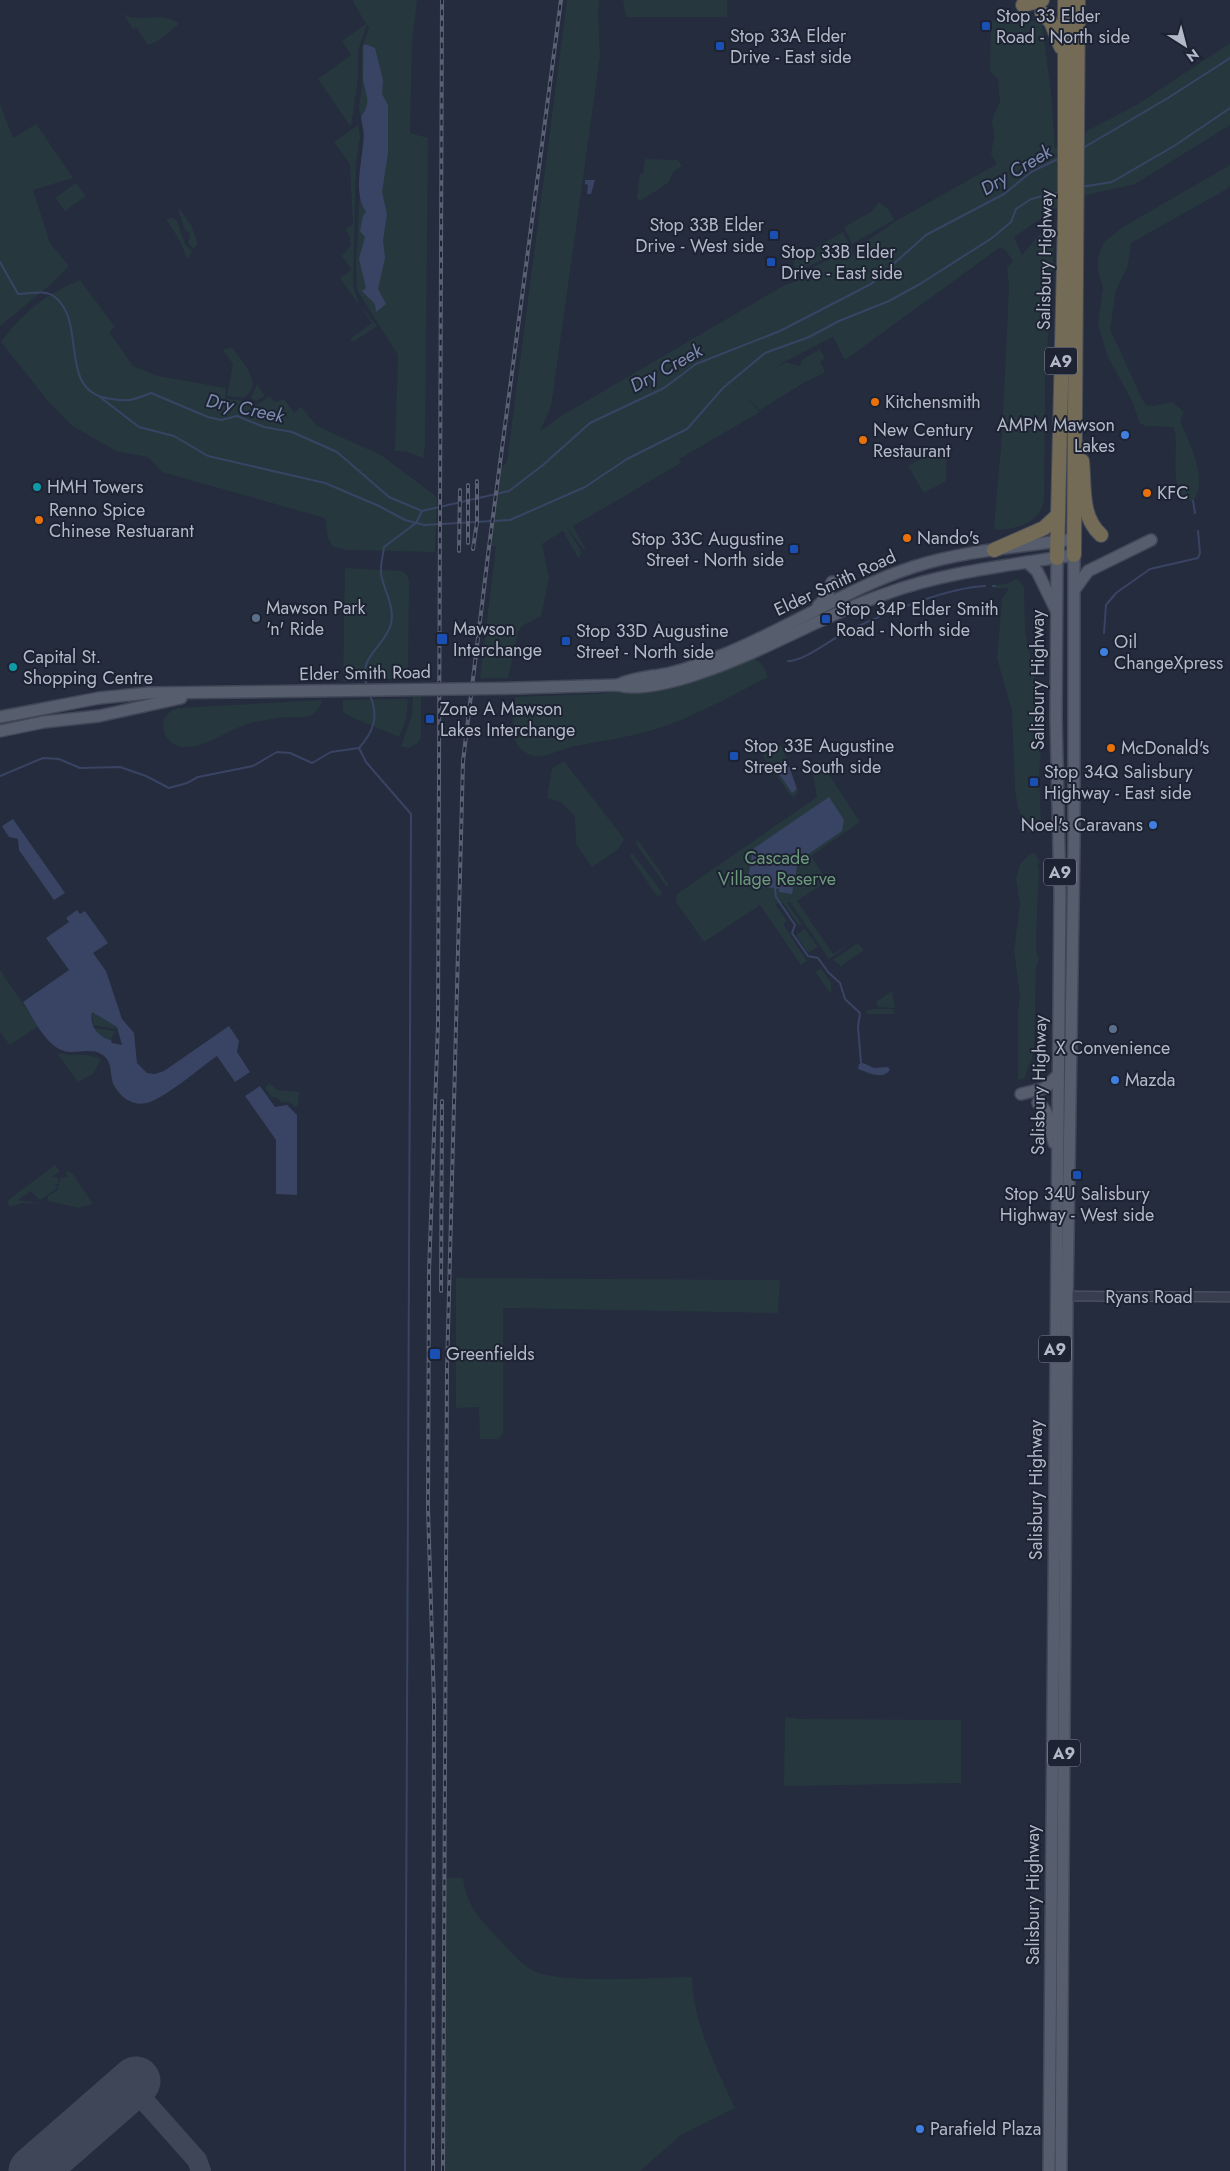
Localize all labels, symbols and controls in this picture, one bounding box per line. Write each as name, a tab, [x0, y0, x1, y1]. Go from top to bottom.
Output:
place label: Stop 33 Elder Road - North side	[996, 3, 1130, 50]
marker: Stop 33 Elder Road - North side	[980, 20, 992, 32]
north arrow	[1160, 20, 1210, 70]
place label: Stop 33A Elder Drive - East side	[730, 23, 852, 70]
marker: Stop 33A Elder Drive - East side	[714, 40, 726, 52]
text: N	[1182, 44, 1203, 67]
water label: Dry Creek	[975, 138, 1058, 202]
street label: Salisbury Highway	[1031, 190, 1059, 330]
place label: Stop 33B Elder Drive - West side	[635, 212, 765, 259]
marker: Stop 33B Elder Drive - West side	[768, 229, 780, 241]
place label: Stop 33B Elder Drive - East side	[781, 239, 903, 286]
marker: Stop 33B Elder Drive - East side	[765, 256, 777, 268]
water label: Dry Creek	[625, 337, 708, 399]
road number: A9	[1045, 348, 1077, 374]
water label: Dry Creek	[204, 387, 287, 430]
place label: Kitchensmith	[885, 389, 981, 415]
marker: Kitchensmith	[869, 396, 881, 408]
place label: AMPM Mawson Lakes	[997, 412, 1115, 459]
place label: New Century Restaurant	[873, 417, 973, 464]
marker: AMPM Mawson Lakes	[1119, 429, 1131, 441]
marker: New Century Restaurant	[857, 434, 869, 446]
place label: HMH Towers	[47, 474, 144, 500]
place label: KFC	[1157, 480, 1189, 506]
marker: HMH Towers	[31, 481, 43, 493]
marker: KFC	[1141, 487, 1153, 499]
place label: Renno Spice Chinese Restuarant	[49, 497, 194, 544]
marker: Renno Spice Chinese Restuarant	[33, 514, 45, 526]
place label: Nando's	[917, 525, 979, 551]
place label: Stop 33C Augustine Street - North side	[631, 526, 784, 573]
marker: Nando's	[901, 532, 913, 544]
street label: Elder Smith Road	[770, 543, 900, 623]
marker: Stop 33C Augustine Street - North side	[788, 543, 800, 555]
place label: Mawson Park 'n' Ride	[266, 595, 365, 642]
place label: Stop 34P Elder Smith Road - North side	[836, 596, 999, 643]
street label: Salisbury Highway	[1025, 610, 1051, 750]
marker: Mawson Park 'n' Ride	[250, 612, 262, 624]
marker: Stop 34P Elder Smith Road - North side	[820, 613, 832, 625]
place label: Mawson Interchange	[453, 616, 542, 663]
place label: Stop 33D Augustine Street - North side	[576, 618, 729, 665]
place label: Oil ChangeXpress	[1114, 629, 1223, 676]
marker: Mawson Interchange	[435, 632, 449, 646]
marker: Stop 33D Augustine Street - North side	[560, 635, 572, 647]
place label: Capital St. Shopping Centre	[23, 644, 153, 691]
marker: Oil ChangeXpress	[1098, 646, 1110, 658]
street label: Elder Smith Road	[299, 659, 431, 687]
marker: Capital St. Shopping Centre	[7, 661, 19, 673]
place label: Zone A Mawson Lakes Interchange	[440, 696, 575, 743]
marker: Zone A Mawson Lakes Interchange	[424, 713, 436, 725]
place label: Stop 33E Augustine Street - South side	[744, 733, 894, 780]
place label: McDonald's	[1121, 735, 1209, 761]
marker: McDonald's	[1105, 742, 1117, 754]
marker: Stop 33E Augustine Street - South side	[728, 750, 740, 762]
place label: Stop 34Q Salisbury Highway - East side	[1044, 759, 1193, 806]
marker: Stop 34Q Salisbury Highway - East side	[1028, 776, 1040, 788]
place label: Noel's Caravans	[1021, 812, 1143, 838]
marker: Noel's Caravans	[1147, 819, 1159, 831]
park label: Cascade Village Reserve	[718, 845, 836, 892]
road number: A9	[1044, 859, 1076, 886]
street label: Salisbury Highway	[1025, 1015, 1053, 1155]
marker: X Convenience	[1107, 1023, 1119, 1035]
place label: X Convenience	[1056, 1035, 1170, 1061]
place label: Mazda	[1125, 1067, 1175, 1093]
marker: Mazda	[1109, 1074, 1121, 1086]
marker: Stop 34U Salisbury Highway - West side	[1071, 1169, 1083, 1181]
place label: Stop 34U Salisbury Highway - West side	[1000, 1181, 1154, 1228]
street label: Ryans Road	[1105, 1284, 1193, 1310]
road number: A9	[1039, 1336, 1071, 1362]
place label: Greenfields	[446, 1341, 535, 1367]
marker: Greenfields	[428, 1347, 442, 1361]
street label: Salisbury Highway	[1023, 1420, 1049, 1560]
road number: A9	[1048, 1740, 1080, 1766]
street label: Salisbury Highway	[1020, 1825, 1046, 1965]
place label: Parafield Plaza	[930, 2116, 1041, 2142]
marker: Parafield Plaza	[914, 2123, 926, 2135]

